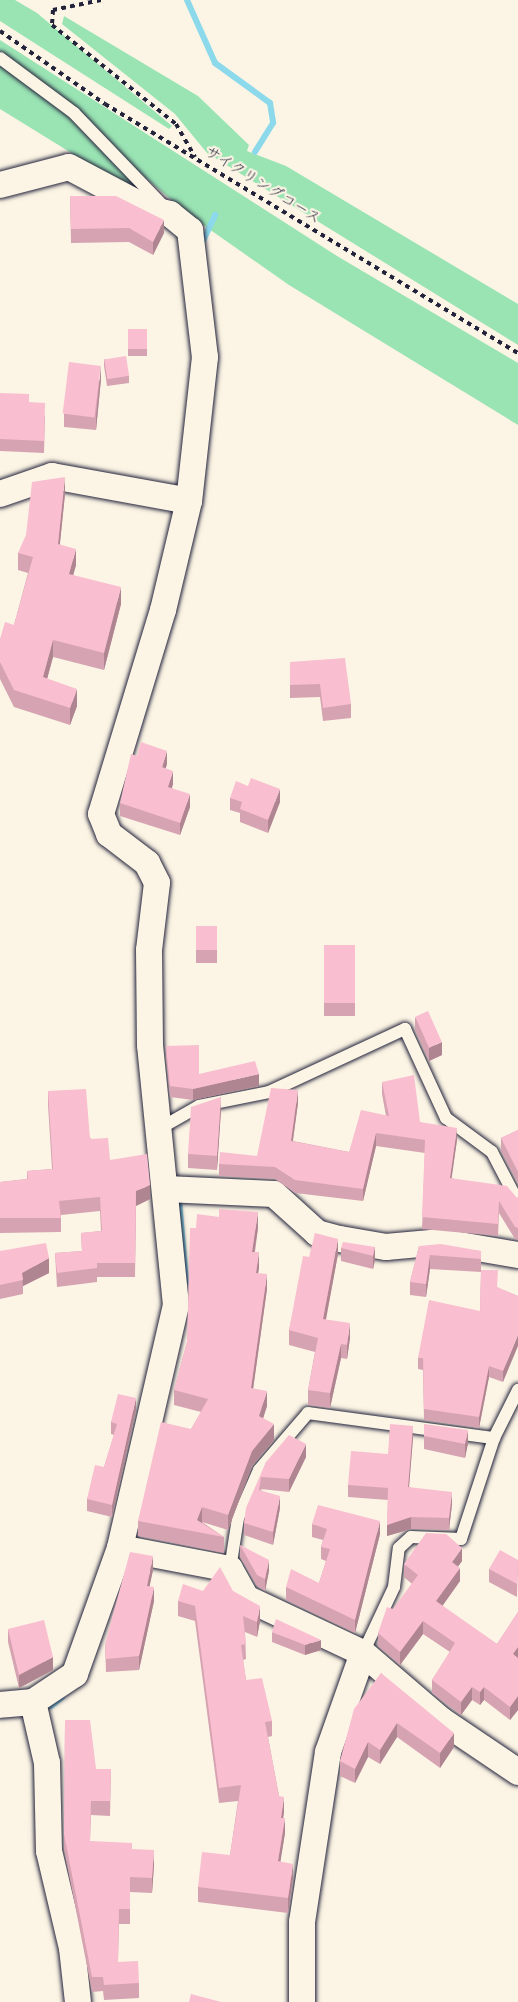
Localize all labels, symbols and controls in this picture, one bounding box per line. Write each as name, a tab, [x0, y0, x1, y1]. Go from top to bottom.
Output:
street label: サイクリングコース	[201, 142, 325, 228]

